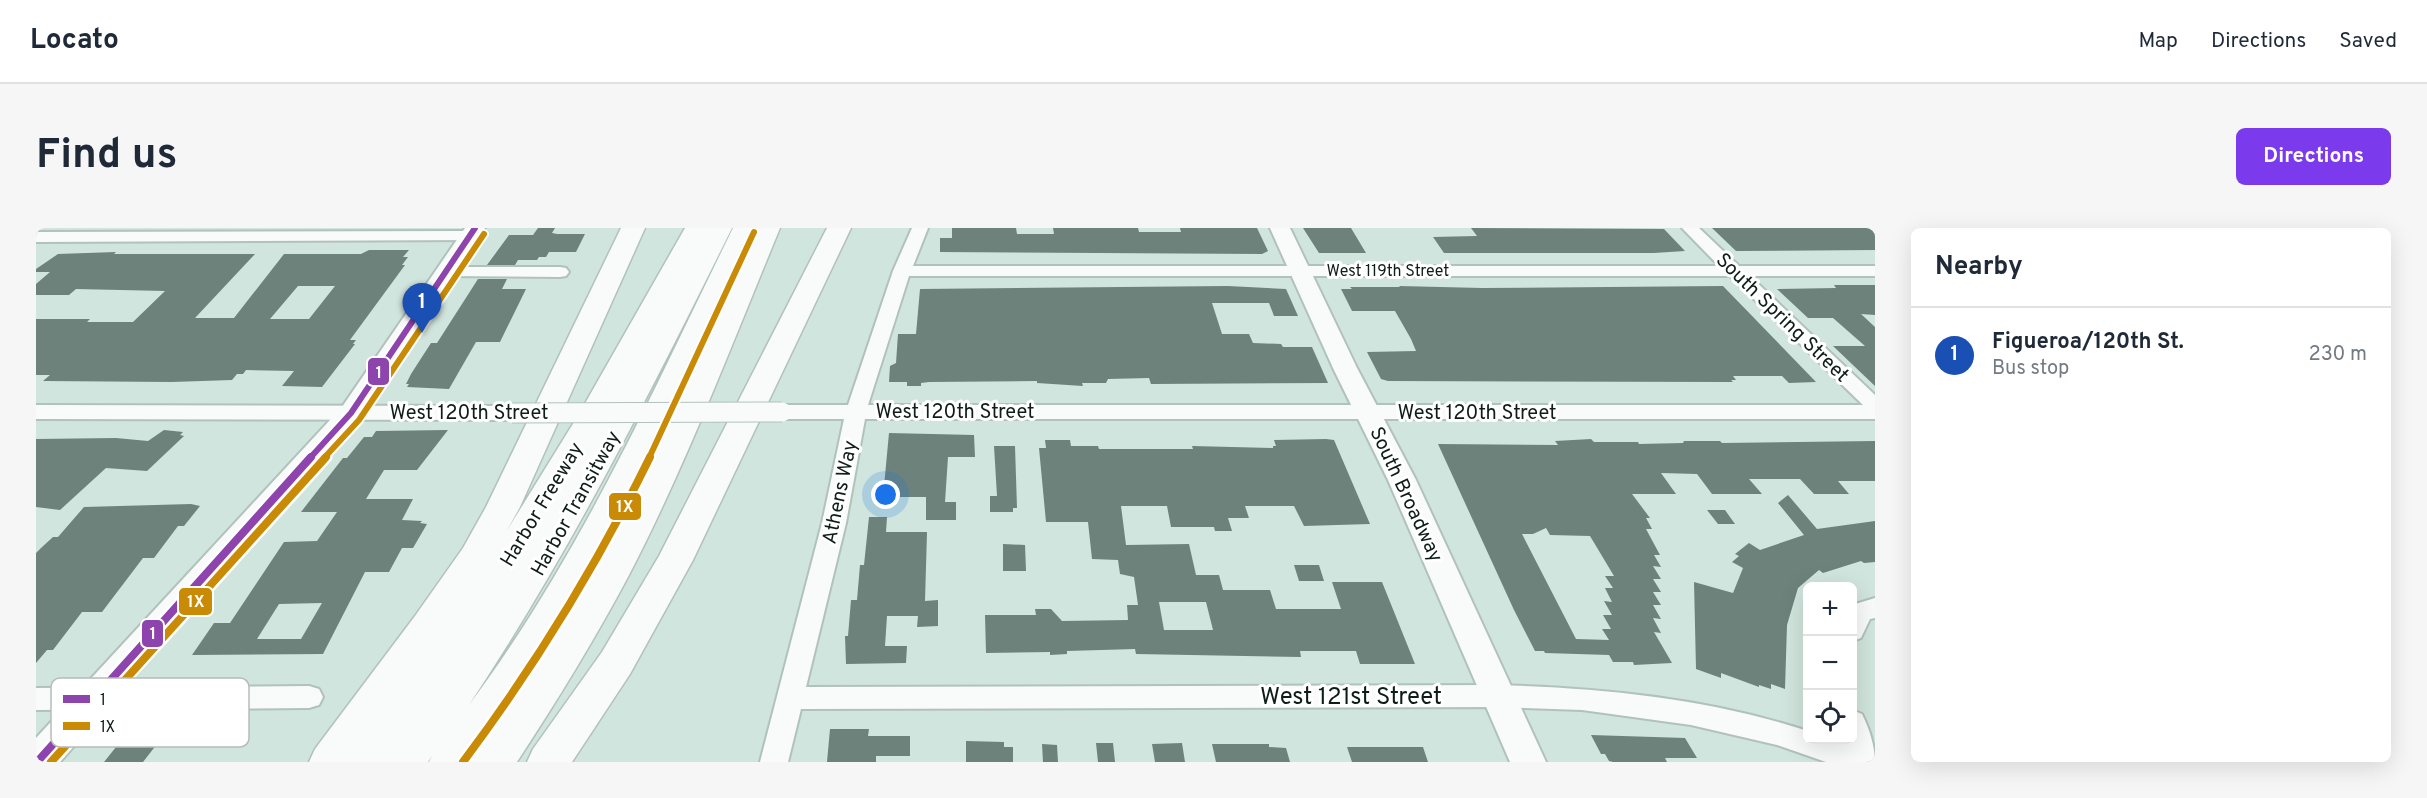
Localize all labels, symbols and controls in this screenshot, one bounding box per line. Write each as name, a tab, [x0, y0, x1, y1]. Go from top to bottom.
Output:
text: Locato	[30, 23, 119, 59]
text: Map	[2138, 28, 2178, 55]
text: Directions	[2211, 28, 2306, 55]
text: Saved	[2339, 28, 2397, 55]
button: Directions	[2236, 128, 2391, 185]
text: Find us	[36, 130, 177, 183]
street label: South Spring Street	[1709, 248, 1854, 389]
text: Nearby	[1935, 251, 2023, 284]
street label: West 119th Street	[1327, 262, 1449, 282]
pin: 1	[402, 284, 442, 333]
text: Figueroa/120th St.	[1992, 329, 2184, 356]
text: 1	[1951, 342, 1959, 368]
text: 230 m	[2308, 342, 2367, 368]
text: Bus stop	[1992, 356, 2069, 382]
line badge: 1	[367, 357, 390, 386]
text: 1	[376, 364, 382, 384]
street label: West 120th Street	[875, 400, 1035, 426]
street label: West 120th Street	[389, 401, 549, 427]
street label: West 120th Street	[1397, 401, 1557, 427]
street label: South Broadway	[1363, 423, 1448, 567]
street label: Harbor Transitway	[526, 427, 627, 581]
street label: Harbor Freeway	[495, 438, 590, 572]
street label: Athens Way	[817, 438, 865, 547]
your location	[871, 480, 900, 509]
line badge: 1X	[608, 492, 642, 521]
text: 1X	[616, 498, 634, 518]
map controls	[1803, 582, 1857, 744]
button: +	[1803, 582, 1857, 636]
line badge: 1X	[178, 587, 213, 616]
text: 1X	[187, 593, 205, 613]
line badge: 1	[141, 619, 164, 648]
text: 1	[150, 625, 156, 645]
button: −	[1803, 636, 1857, 690]
legend	[51, 678, 249, 747]
street label: West 121st Street	[1260, 683, 1442, 713]
button: locate	[1803, 690, 1857, 744]
text: 1	[100, 691, 106, 711]
text: 1X	[100, 718, 115, 738]

